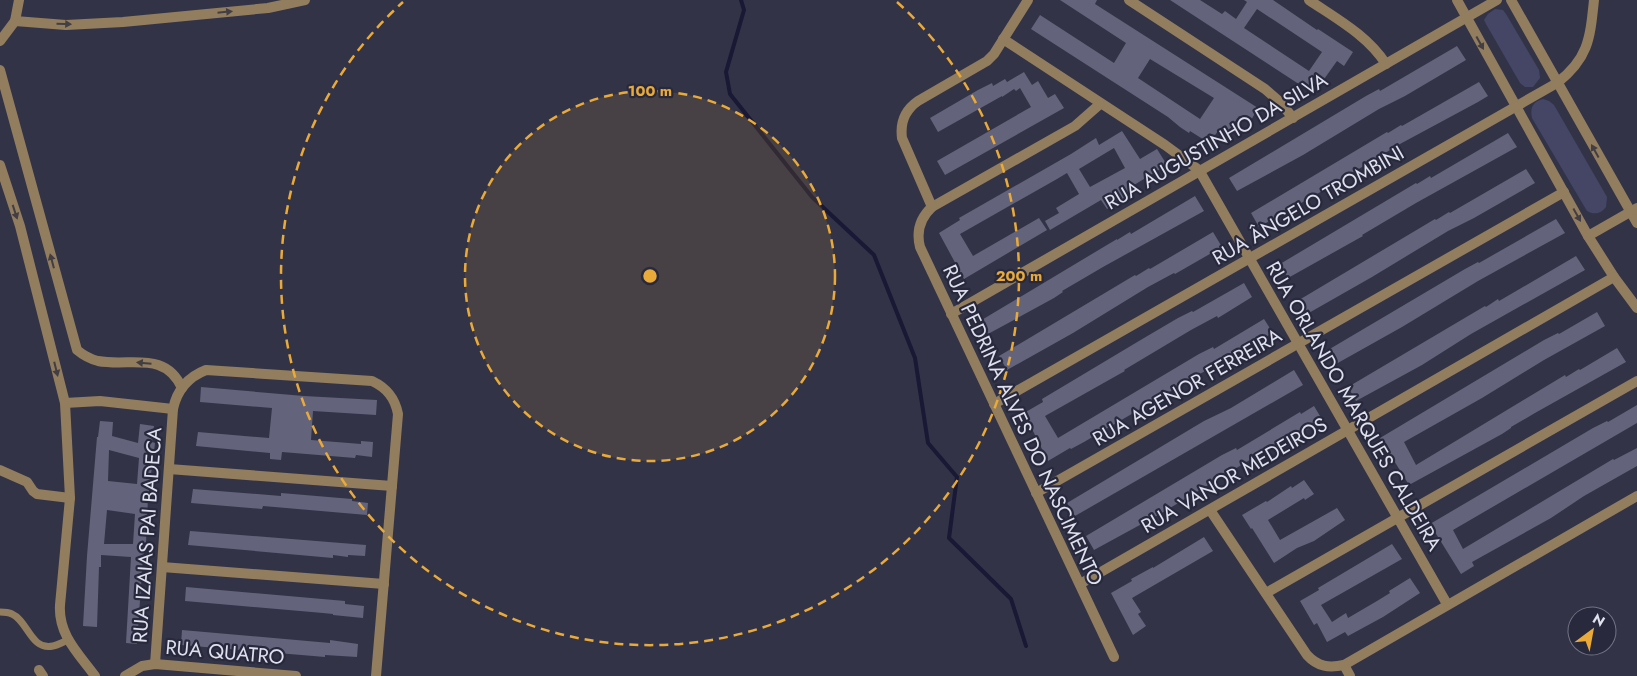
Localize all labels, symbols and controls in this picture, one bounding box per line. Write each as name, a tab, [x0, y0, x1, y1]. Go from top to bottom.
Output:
one-way arrow	[218, 8, 234, 16]
one-way arrow	[56, 20, 72, 28]
one-way arrow	[1476, 36, 1485, 49]
street label: RUA AUGUSTINHO DA SILVA	[1099, 65, 1334, 217]
text: 100 m	[628, 80, 672, 102]
street label: RUA ÂNGELO TROMBINI	[1207, 139, 1410, 272]
one-way arrow	[1591, 143, 1599, 158]
one-way arrow	[12, 204, 19, 219]
one-way arrow	[1572, 208, 1581, 222]
one-way arrow	[48, 254, 56, 269]
street label: RUA ORLANDO MARQUES CALDEIRA	[1259, 256, 1449, 557]
street label: RUA PEDRINA ALVES DO NASCIMENTO	[935, 260, 1110, 590]
text: 200 m	[996, 265, 1042, 287]
centre of rings	[641, 267, 659, 285]
street label: RUA AGENOR FERREIRA	[1087, 321, 1288, 454]
one-way arrow	[136, 359, 152, 367]
one-way arrow	[52, 361, 60, 376]
street label: RUA VANOR MEDEIROS	[1136, 410, 1333, 541]
street label: RUA IZAIAS PAI BADECA	[126, 426, 170, 644]
north arrow	[1567, 606, 1617, 656]
text: N	[1589, 609, 1609, 631]
street label: RUA QUATRO	[164, 633, 286, 672]

